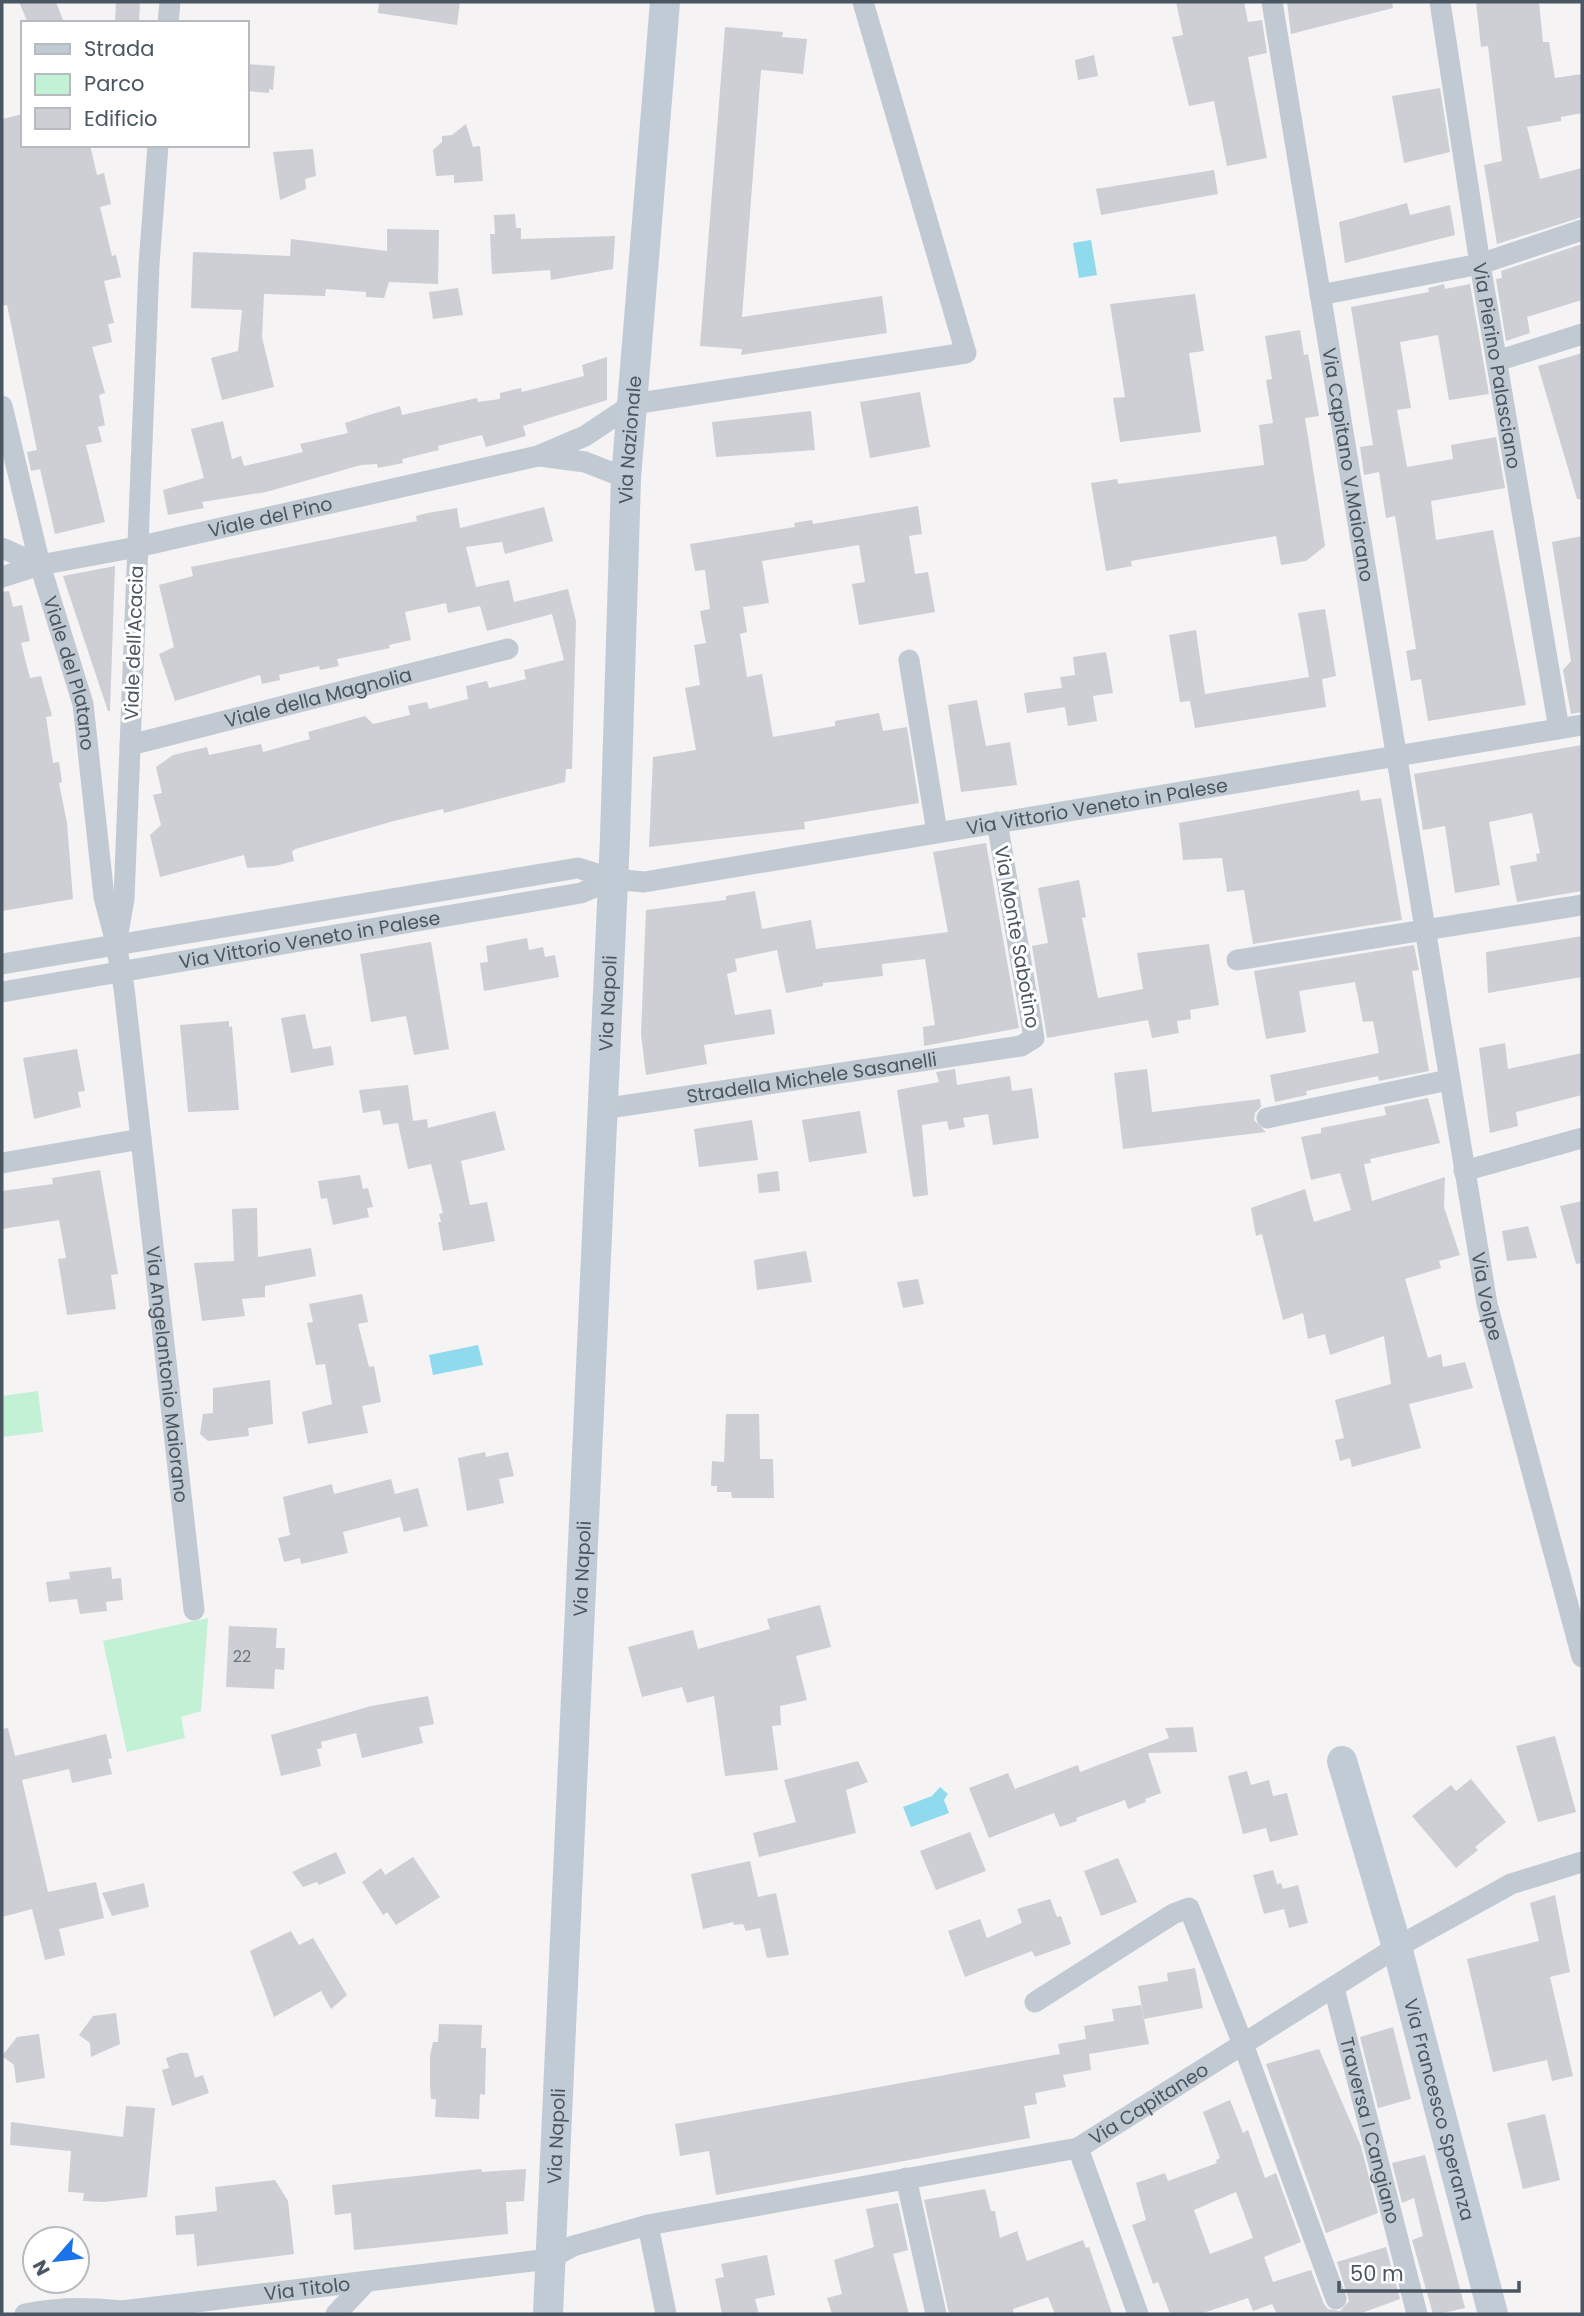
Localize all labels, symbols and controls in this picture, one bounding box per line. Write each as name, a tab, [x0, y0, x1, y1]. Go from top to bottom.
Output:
legend	[21, 21, 248, 147]
text: Strada	[84, 34, 154, 63]
text: Parco	[84, 69, 144, 98]
text: Edificio	[84, 104, 158, 133]
street label: Via Pierino Palasciano	[1466, 260, 1528, 471]
street label: Via Capitano V.Maiorano	[1316, 346, 1381, 584]
street label: Via Nazionale	[612, 375, 648, 504]
street label: Viale del Pino	[205, 490, 335, 544]
street label: Viale dell'Acacia	[118, 565, 150, 721]
street label: Viale del Platano	[37, 593, 101, 752]
street label: Viale della Magnolia	[221, 660, 415, 734]
street label: Via Vittorio Veneto in Palese	[964, 771, 1230, 841]
street label: Via Monte Sabotino	[988, 844, 1046, 1030]
street label: Via Vittorio Veneto in Palese	[177, 904, 442, 975]
street label: Via Napoli	[592, 955, 623, 1052]
street label: Stradella Michele Sasanelli	[685, 1045, 939, 1110]
street label: Via Angelantonio Maiorano	[140, 1244, 195, 1504]
street label: Via Volpe	[1465, 1250, 1510, 1344]
street label: Via Napoli	[566, 1520, 597, 1617]
house number: 22	[233, 1645, 251, 1668]
street label: Via Francesco Speranza	[1398, 1996, 1482, 2224]
street label: Traversa I Cangiano	[1334, 2034, 1407, 2227]
street label: Via Capitaneo	[1084, 2056, 1213, 2151]
street label: Via Napoli	[540, 2088, 572, 2185]
north arrow	[21, 2225, 91, 2295]
scale bar	[1339, 2250, 1519, 2294]
text: N	[26, 2255, 57, 2280]
text: 50 m	[1350, 2259, 1404, 2288]
street label: Via Titolo	[263, 2270, 352, 2307]

